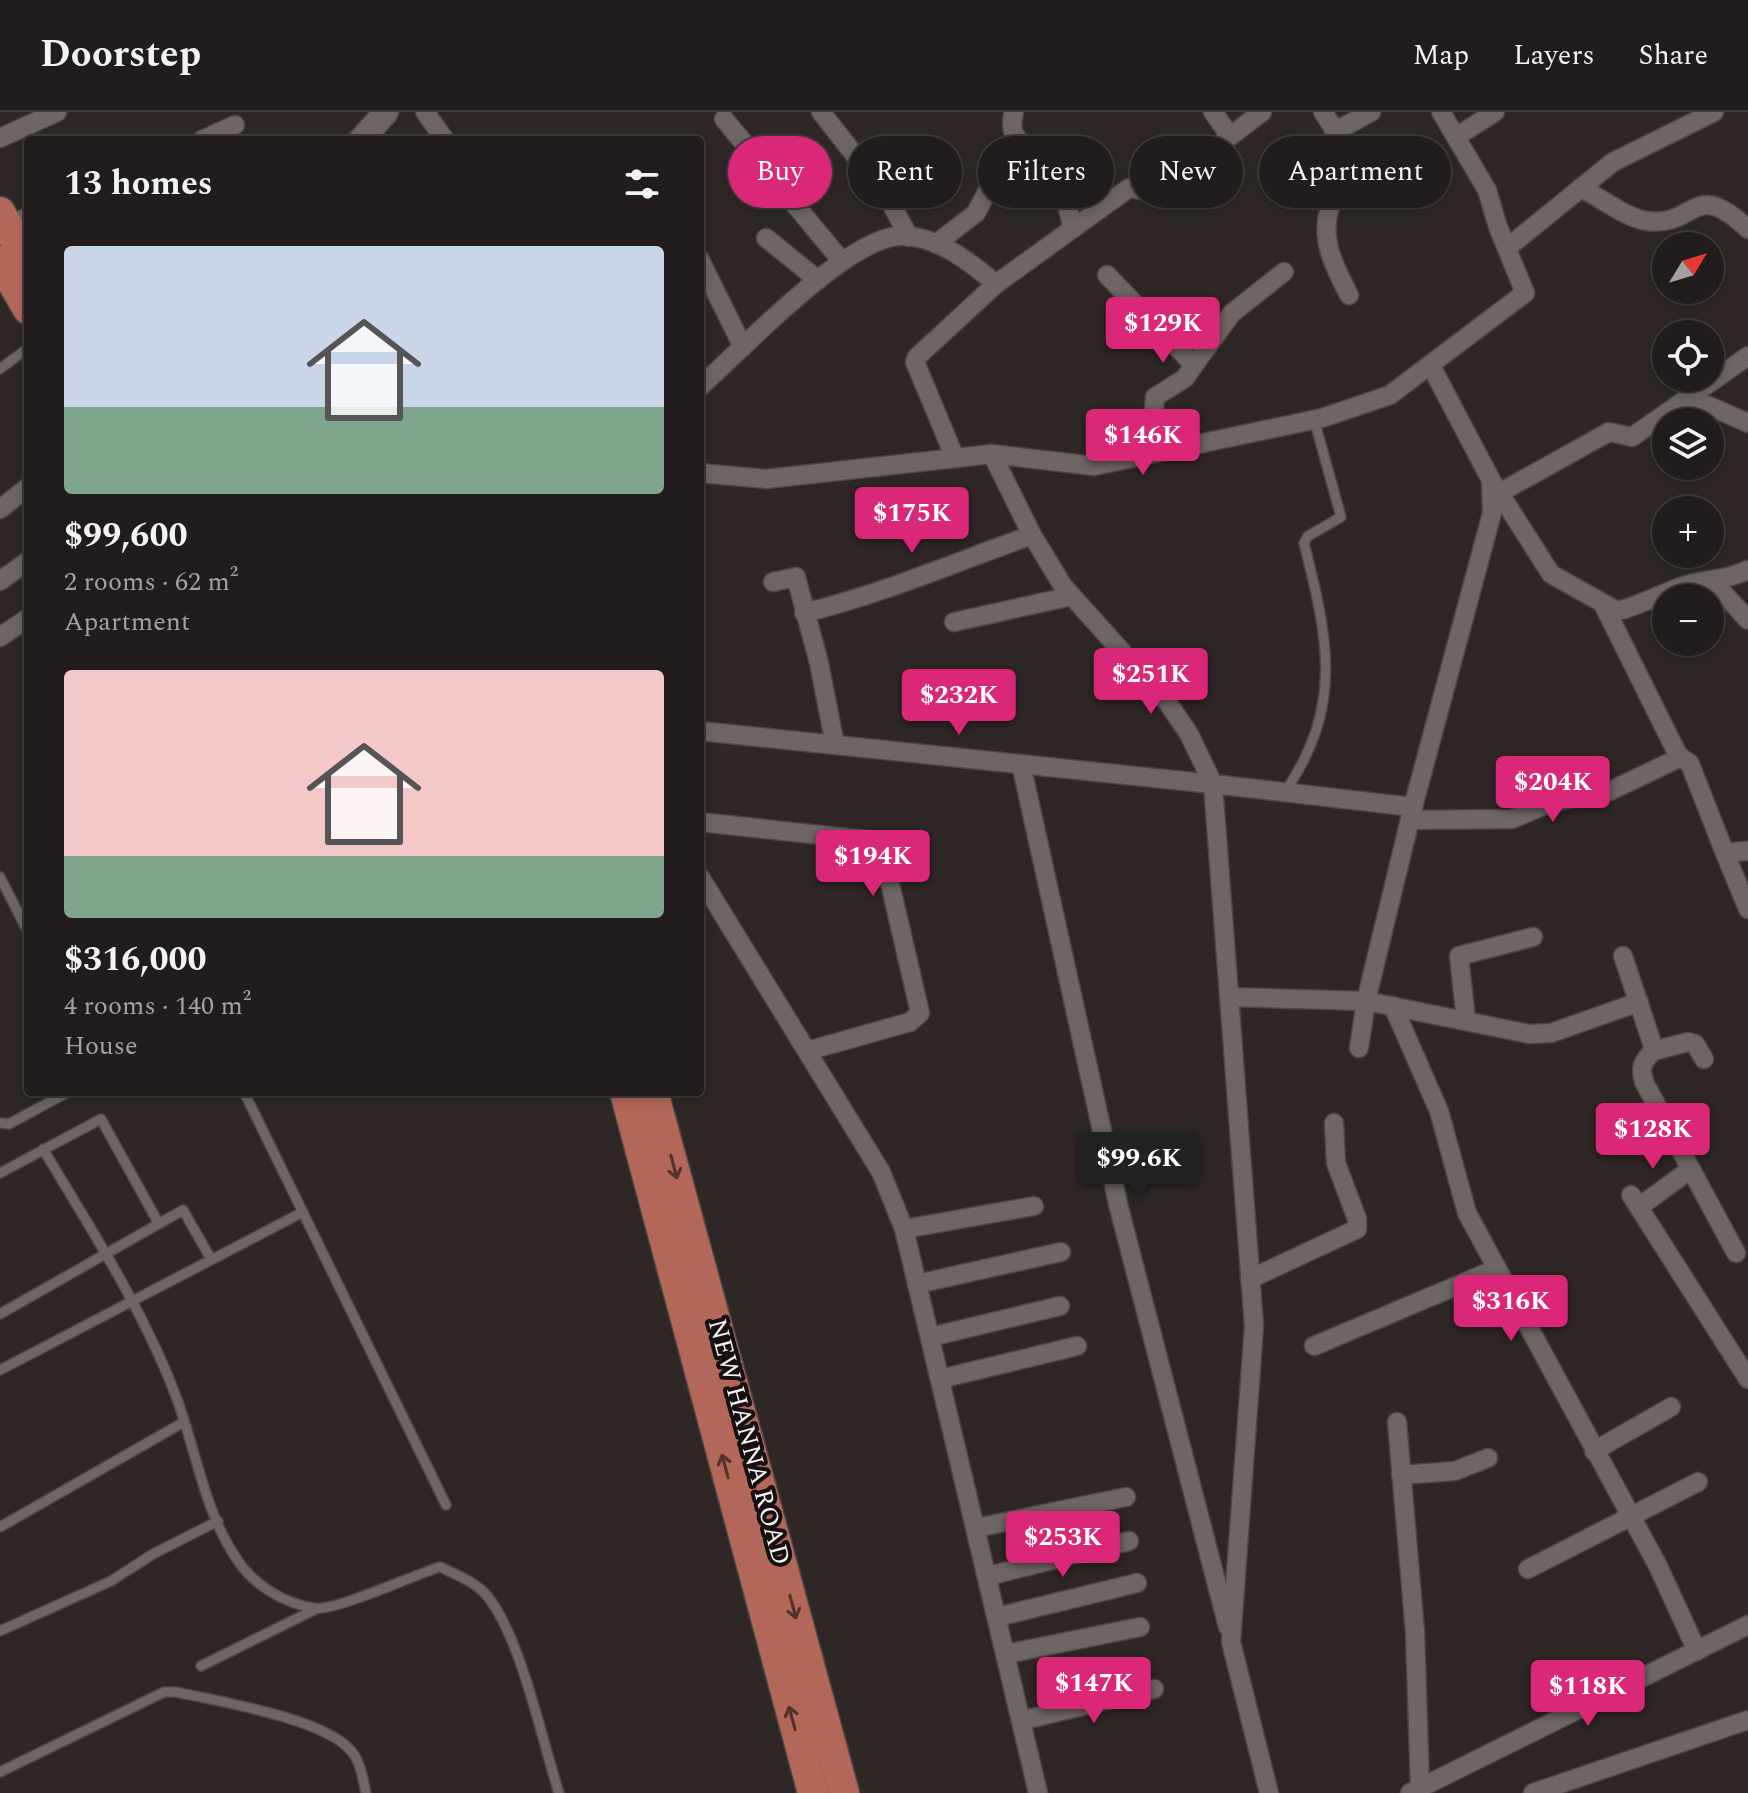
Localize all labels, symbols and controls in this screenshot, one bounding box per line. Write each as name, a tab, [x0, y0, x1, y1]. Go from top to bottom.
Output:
text: Doorstep	[40, 26, 201, 84]
text: Map	[1413, 34, 1469, 77]
text: Layers	[1513, 34, 1595, 77]
text: Share	[1639, 34, 1708, 77]
chip: Buy	[728, 136, 832, 208]
chip: Rent	[848, 136, 962, 208]
chip: Filters	[978, 136, 1114, 208]
chip: New	[1130, 136, 1243, 208]
chip: Apartment	[1259, 136, 1451, 208]
text: 13 homes	[64, 158, 213, 210]
icon: filters	[620, 162, 664, 206]
north arrow	[1652, 232, 1724, 304]
map controls	[1652, 232, 1724, 656]
pin: $129K	[1107, 297, 1219, 365]
icon: home	[292, 298, 436, 442]
text: $129K	[1124, 303, 1202, 343]
button: locate	[1652, 320, 1724, 392]
button: layers	[1652, 408, 1724, 480]
pin: $146K	[1087, 409, 1199, 477]
text: $146K	[1104, 415, 1182, 455]
pin: $175K	[856, 487, 968, 555]
text: $175K	[873, 493, 951, 533]
button: +	[1652, 496, 1724, 568]
text: $99,600	[64, 510, 188, 562]
text: 2 rooms · 62 m²	[64, 562, 238, 602]
button: −	[1652, 584, 1724, 656]
text: Apartment	[64, 602, 190, 642]
pin: $251K	[1095, 648, 1207, 716]
text: $251K	[1112, 654, 1190, 694]
pin: $232K	[903, 669, 1015, 737]
text: $232K	[920, 675, 998, 715]
icon: home	[292, 722, 436, 866]
pin: $204K	[1497, 756, 1609, 824]
text: $204K	[1514, 762, 1592, 802]
pin: $194K	[817, 830, 929, 898]
text: $194K	[834, 836, 912, 876]
text: $316,000	[64, 934, 207, 986]
text: 4 rooms · 140 m²	[64, 986, 251, 1026]
text: House	[64, 1026, 138, 1066]
pin: $128K	[1597, 1103, 1709, 1171]
text: $128K	[1614, 1109, 1692, 1149]
pin: $99.6K	[1074, 1132, 1204, 1200]
text: $99.6K	[1096, 1138, 1182, 1178]
one-way arrow	[667, 1154, 682, 1180]
pin: $316K	[1455, 1275, 1567, 1343]
text: $316K	[1472, 1281, 1550, 1321]
street label: NEW HANNA ROAD	[697, 1314, 801, 1570]
one-way arrow	[717, 1454, 732, 1480]
pin: $253K	[1007, 1511, 1119, 1579]
text: $253K	[1024, 1517, 1102, 1557]
one-way arrow	[787, 1594, 802, 1620]
pin: $147K	[1038, 1657, 1150, 1725]
pin: $118K	[1532, 1660, 1644, 1728]
text: $147K	[1055, 1663, 1133, 1703]
text: $118K	[1549, 1666, 1627, 1706]
one-way arrow	[784, 1705, 799, 1731]

